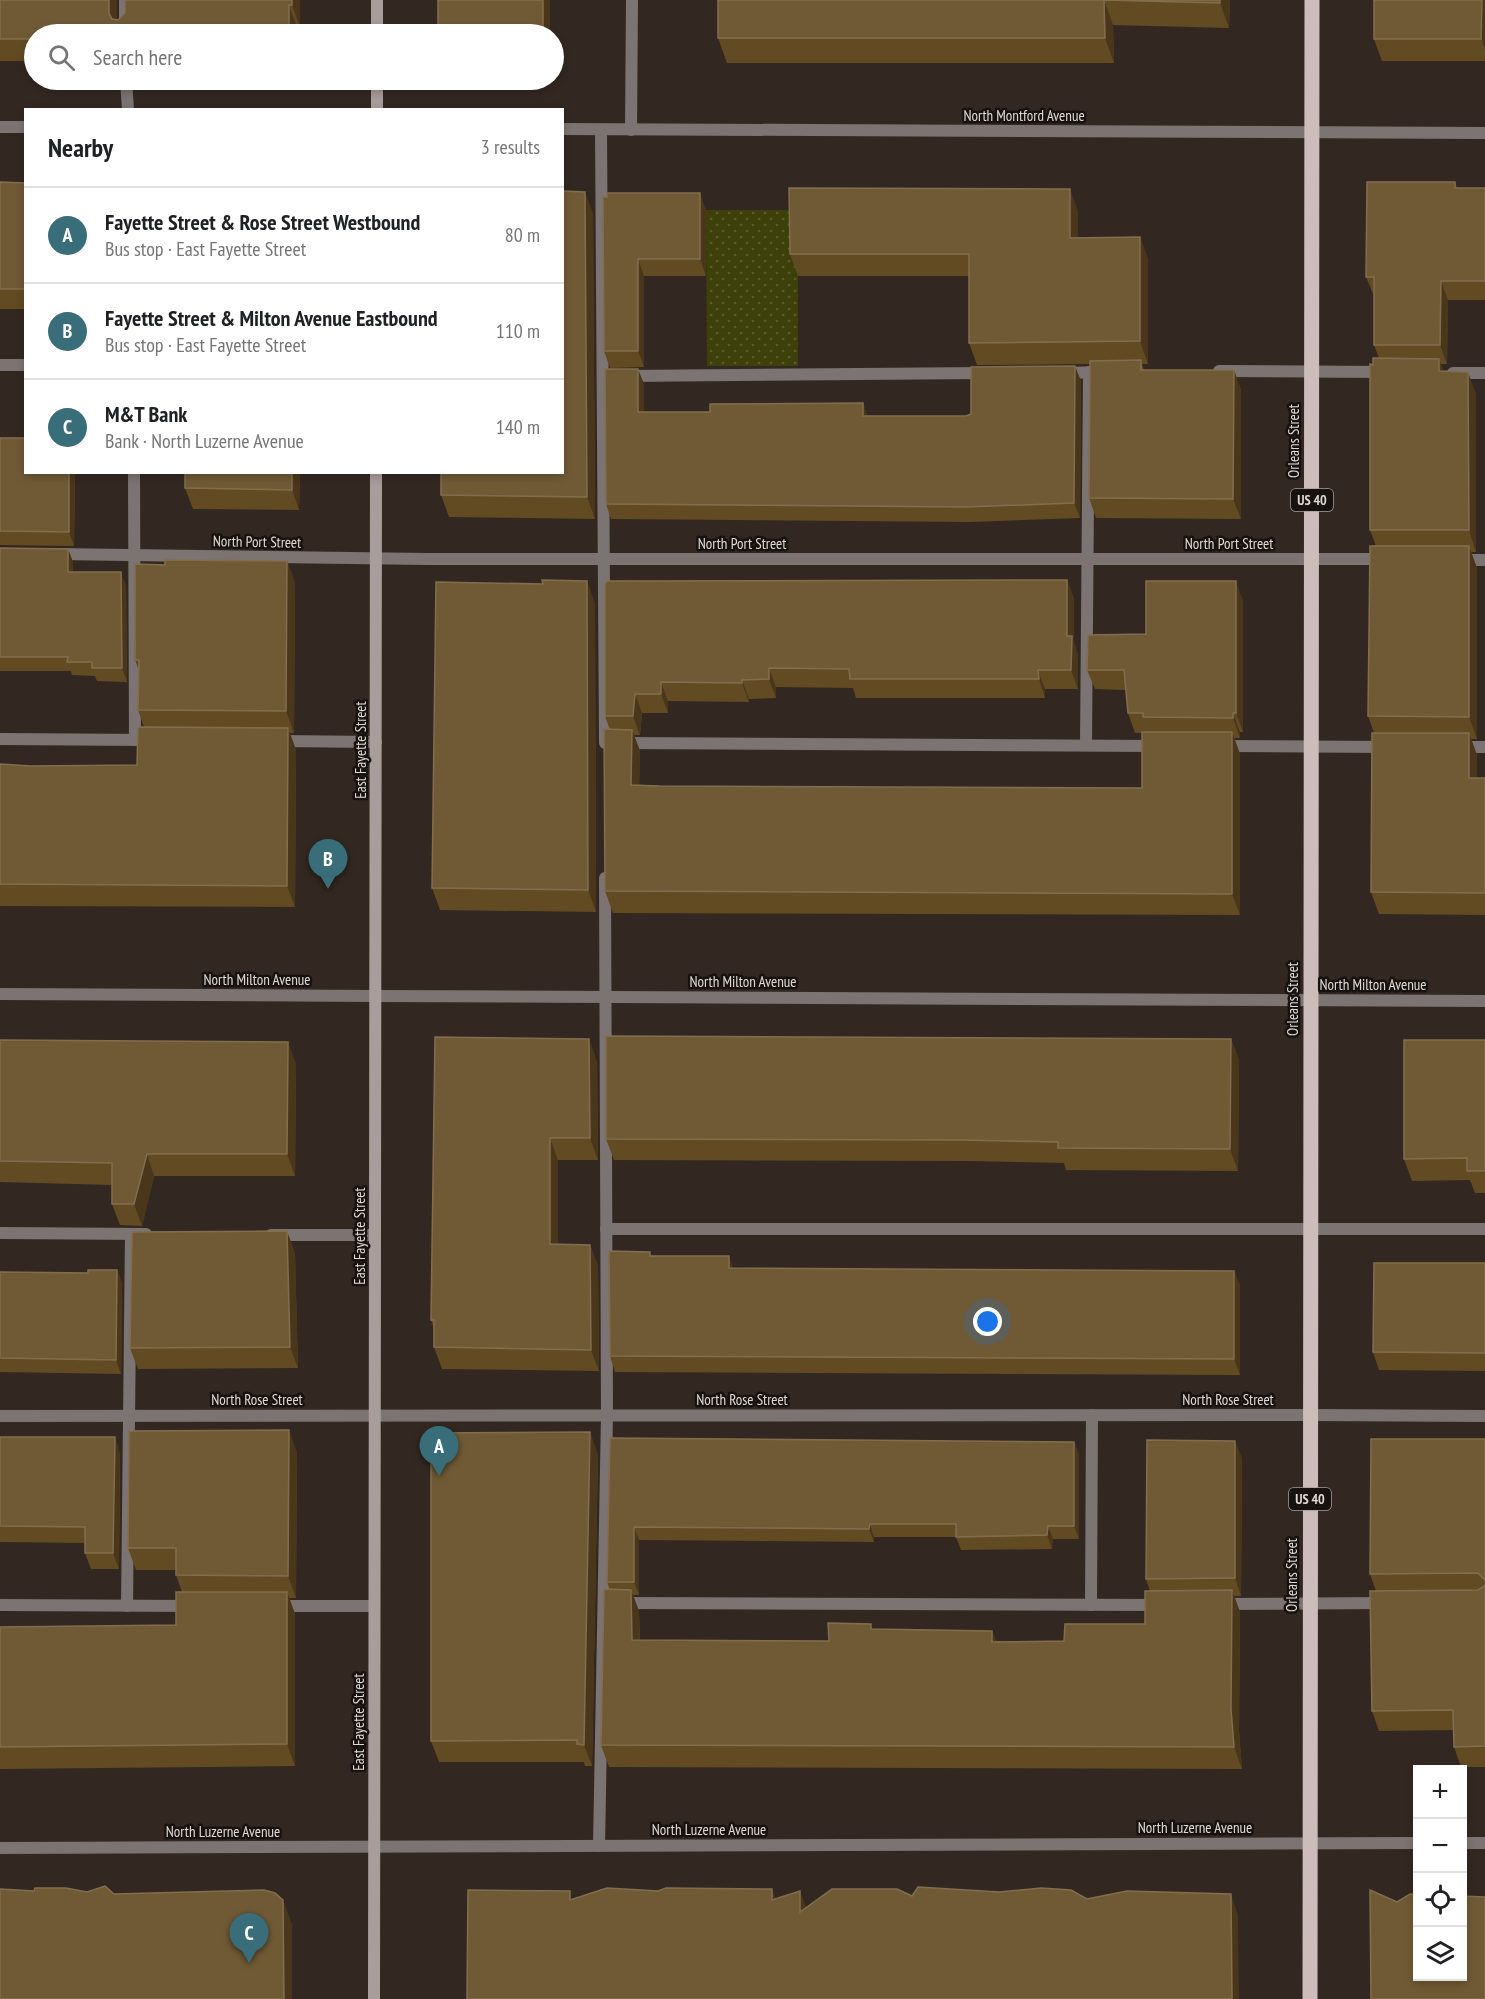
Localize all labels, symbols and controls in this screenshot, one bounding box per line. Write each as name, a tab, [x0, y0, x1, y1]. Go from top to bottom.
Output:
search box	[24, 24, 564, 90]
icon: search	[45, 41, 78, 74]
text: Search here	[93, 43, 182, 71]
street label: North Montford Avenue	[963, 106, 1085, 125]
text: Nearby	[48, 131, 113, 164]
text: 3 results	[481, 134, 540, 160]
text: Fayette Street & Rose Street Westbound	[105, 208, 420, 236]
text: A	[62, 222, 73, 248]
text: 80 m	[505, 222, 540, 248]
text: Bus stop · East Fayette Street	[105, 236, 306, 262]
text: Fayette Street & Milton Avenue Eastbound	[105, 304, 438, 332]
text: B	[63, 318, 72, 344]
text: 110 m	[496, 318, 540, 344]
text: Bus stop · East Fayette Street	[105, 332, 306, 358]
text: M&T Bank	[105, 400, 187, 428]
street label: Orleans Street	[1284, 404, 1303, 478]
text: C	[63, 414, 72, 440]
text: 140 m	[496, 414, 540, 440]
text: Bank · North Luzerne Avenue	[105, 428, 304, 454]
road number: US 40	[1291, 489, 1333, 511]
street label: North Port Street	[213, 531, 301, 552]
street label: North Port Street	[698, 534, 786, 553]
street label: North Port Street	[1185, 534, 1273, 553]
street label: East Fayette Street	[351, 701, 370, 799]
pin: B	[308, 840, 348, 889]
street label: Orleans Street	[1283, 962, 1302, 1036]
street label: North Milton Avenue	[203, 970, 311, 989]
street label: North Milton Avenue	[689, 972, 797, 991]
street label: North Milton Avenue	[1319, 975, 1427, 994]
street label: East Fayette Street	[350, 1187, 369, 1285]
your location	[973, 1307, 1002, 1336]
street label: North Rose Street	[211, 1390, 303, 1409]
street label: North Rose Street	[696, 1390, 788, 1409]
street label: North Rose Street	[1182, 1390, 1274, 1409]
pin: A	[420, 1426, 458, 1476]
road number: US 40	[1289, 1488, 1331, 1510]
street label: Orleans Street	[1282, 1538, 1301, 1612]
street label: East Fayette Street	[349, 1673, 368, 1771]
map controls	[1413, 1765, 1467, 1981]
button: +	[1413, 1765, 1467, 1819]
street label: North Luzerne Avenue	[1138, 1818, 1252, 1837]
button: −	[1413, 1819, 1467, 1873]
street label: North Luzerne Avenue	[652, 1820, 766, 1839]
street label: North Luzerne Avenue	[166, 1822, 280, 1841]
button: locate	[1413, 1873, 1467, 1927]
pin: C	[230, 1914, 268, 1963]
button: layers	[1413, 1927, 1467, 1981]

